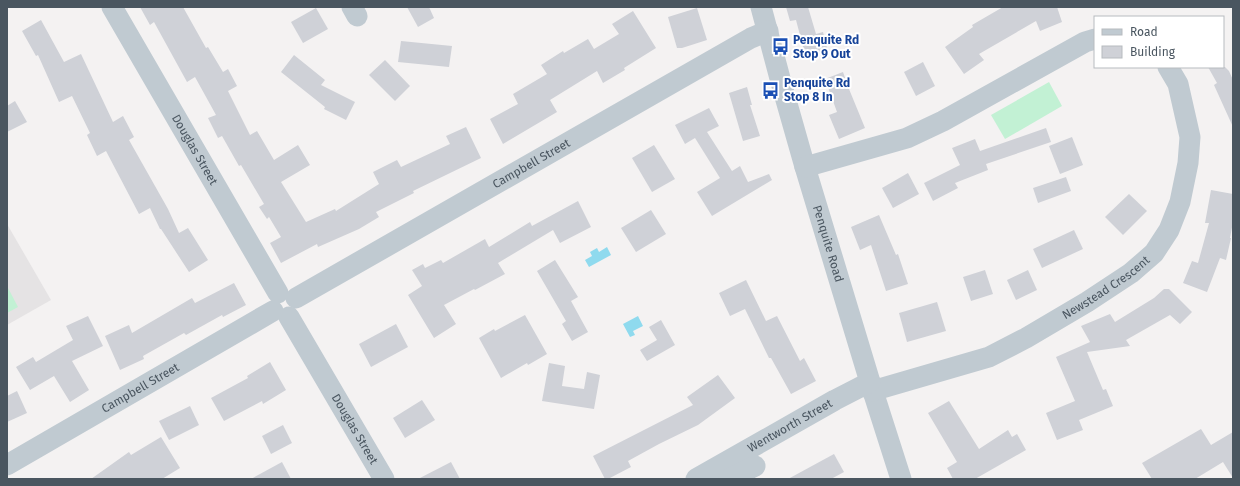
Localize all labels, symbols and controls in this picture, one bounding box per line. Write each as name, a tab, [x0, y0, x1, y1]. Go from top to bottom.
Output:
legend	[1094, 16, 1224, 68]
text: Road	[1130, 25, 1158, 39]
place label: Penquite Rd Stop 9 Out	[793, 33, 859, 61]
bus stop icon: Penquite Rd Stop 9 Out	[770, 37, 790, 57]
text: Building	[1130, 45, 1176, 59]
place label: Penquite Rd Stop 8 In	[784, 76, 850, 104]
bus stop icon: Penquite Rd Stop 8 In	[761, 80, 781, 100]
street label: Douglas Street	[169, 112, 221, 188]
street label: Campbell Street	[490, 136, 573, 191]
street label: Penquite Road	[810, 204, 846, 284]
street label: Newstead Crescent	[1060, 253, 1153, 322]
street label: Campbell Street	[99, 360, 182, 416]
street label: Douglas Street	[329, 391, 381, 467]
street label: Wentworth Street	[745, 396, 835, 455]

